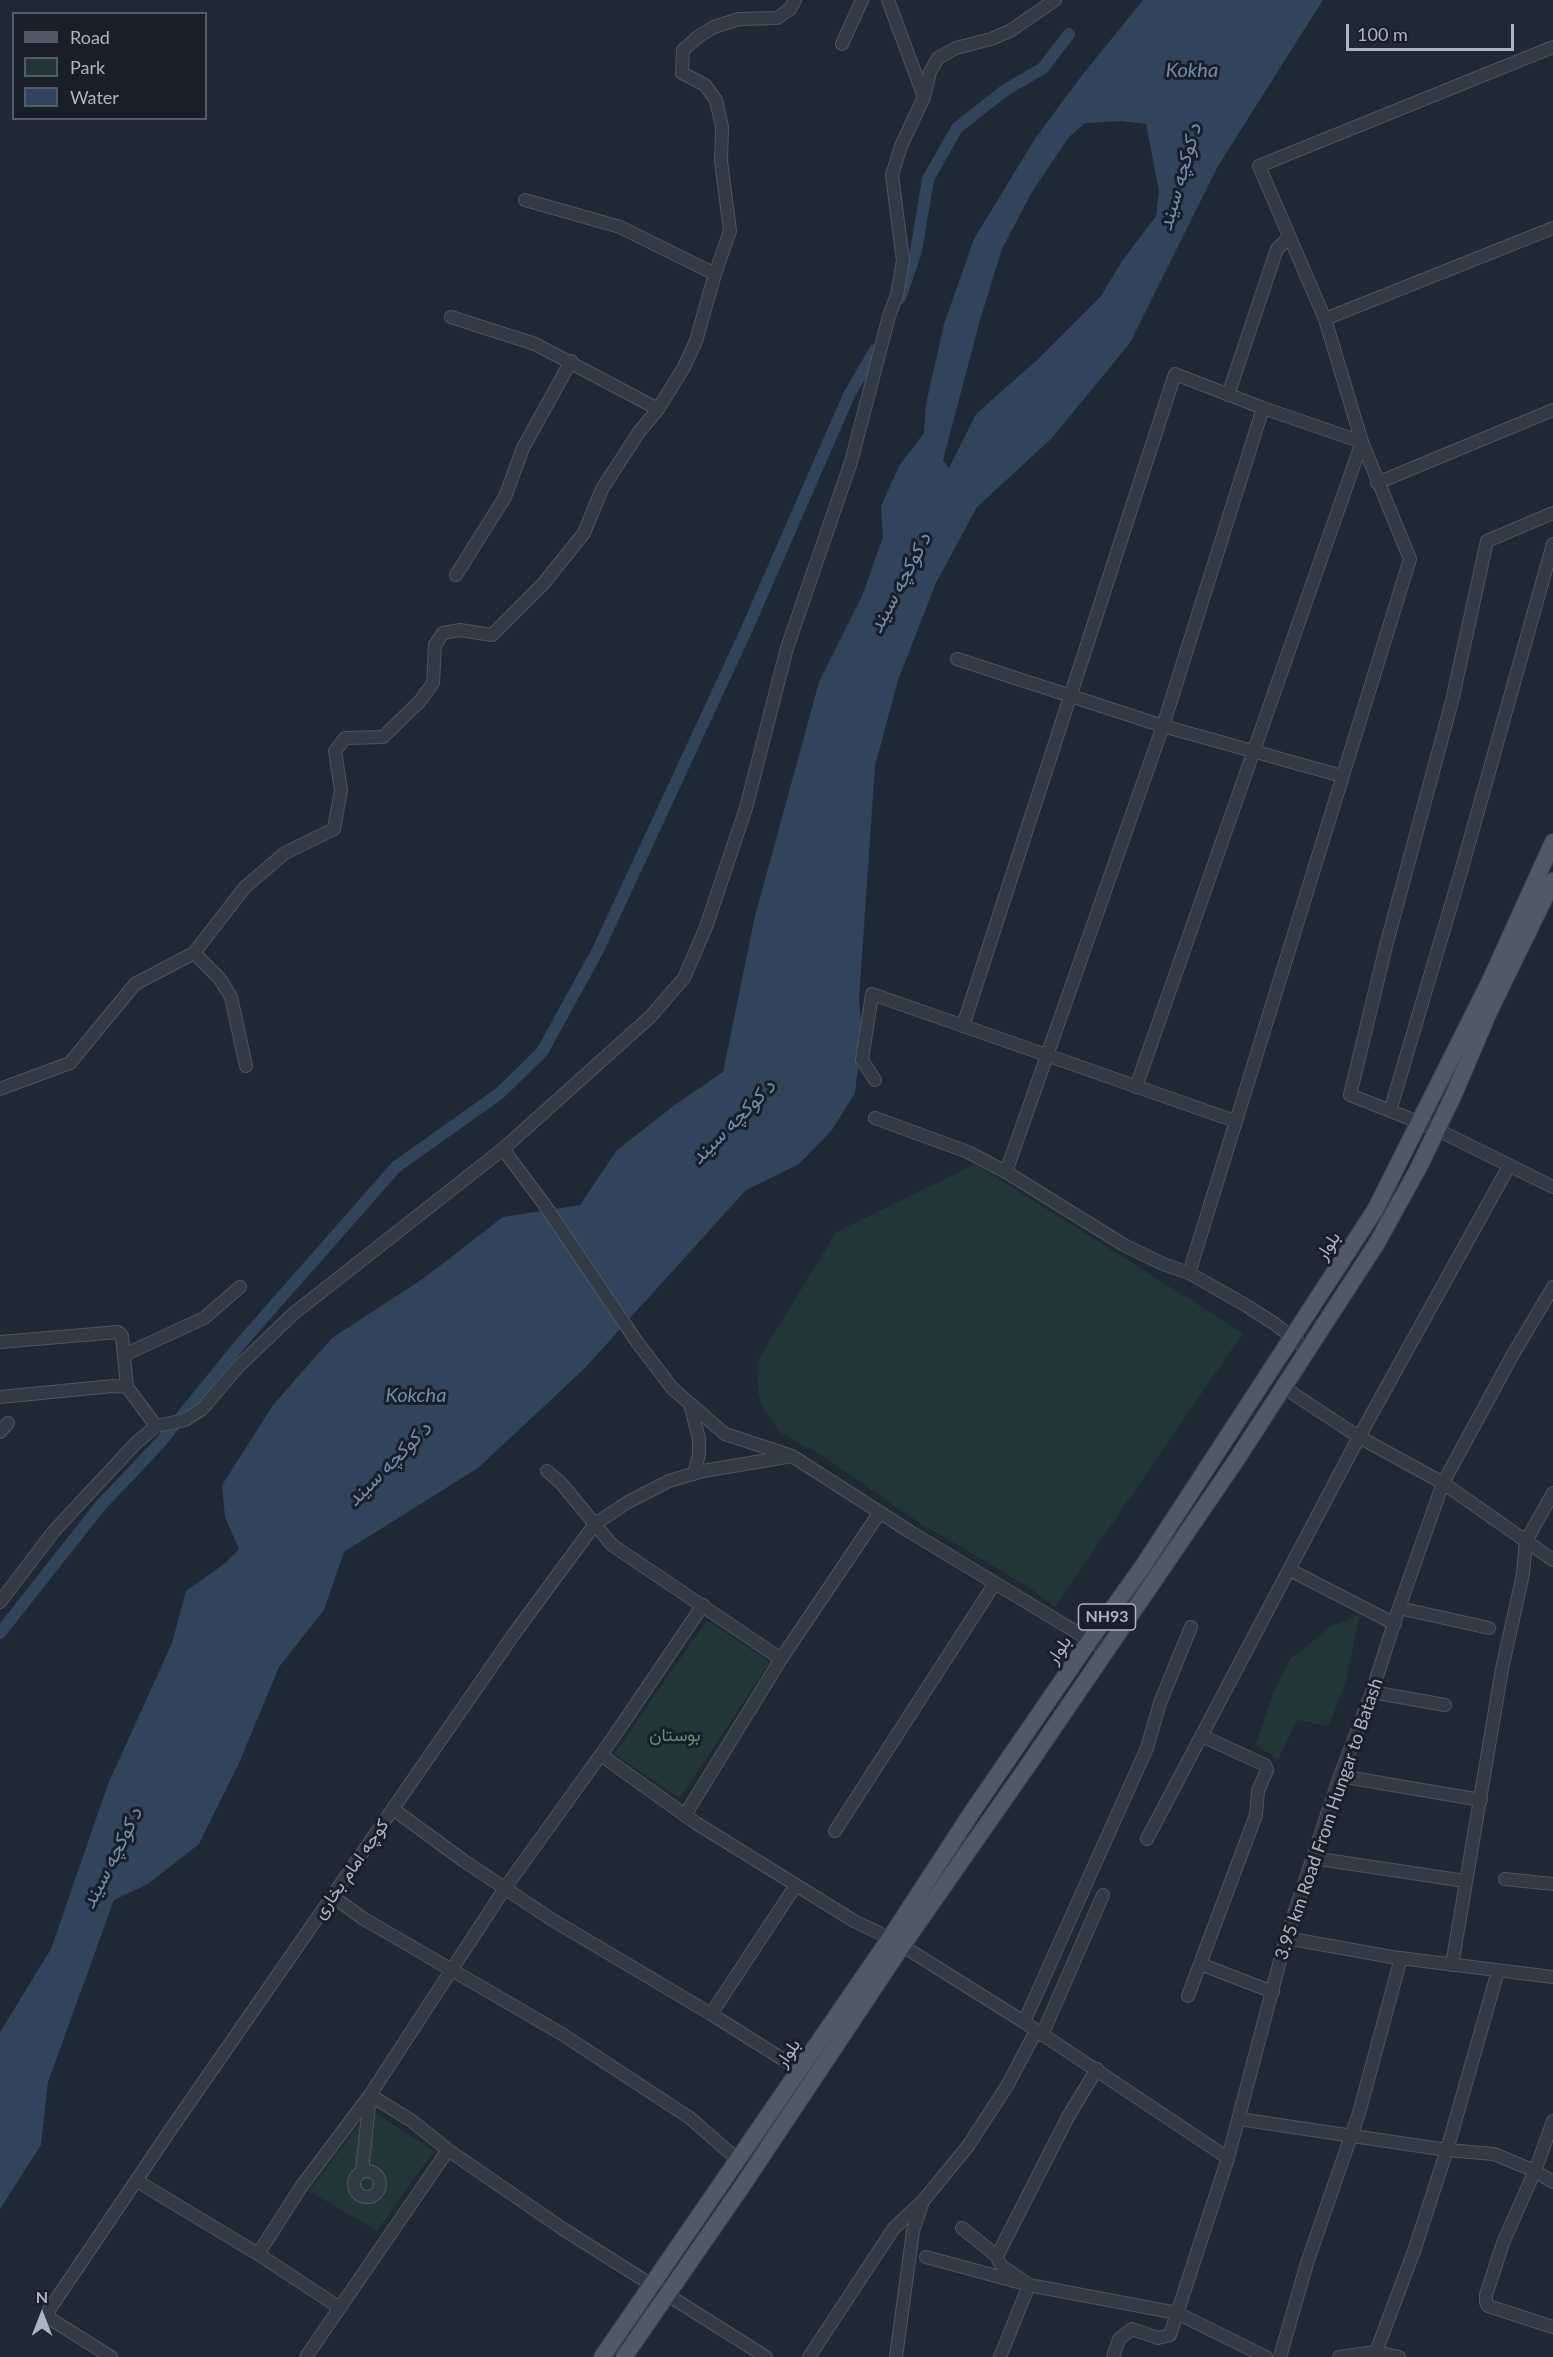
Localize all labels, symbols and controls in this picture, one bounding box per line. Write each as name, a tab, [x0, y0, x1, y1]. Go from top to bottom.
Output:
legend	[12, 12, 207, 120]
scale bar	[1349, 12, 1517, 50]
text: 100 m	[1357, 23, 1408, 45]
text: Road	[70, 26, 110, 48]
text: Park	[70, 56, 105, 78]
water label: Kokha	[1166, 59, 1218, 83]
text: Water	[70, 86, 119, 108]
water label: د کوکچه سیند	[1153, 121, 1207, 233]
water label: د کوکچه سیند	[864, 529, 936, 637]
water label: د کوکچه سیند	[686, 1075, 780, 1169]
street label: بلوار	[1311, 1228, 1345, 1264]
water label: Kokcha	[386, 1384, 446, 1408]
water label: د کوکچه سیند	[342, 1417, 436, 1511]
road number: NH93	[1078, 1604, 1136, 1630]
street label: بلوار	[1042, 1632, 1076, 1668]
street label: 3.95 km Road From Hungar to Batash	[1271, 1675, 1387, 1963]
park label: بوستان	[649, 1724, 701, 1746]
water label: د کوکچه سیند	[76, 1804, 148, 1912]
street label: کوچه امام بخاری	[309, 1815, 393, 1923]
street label: بلوار	[771, 2035, 805, 2071]
north arrow	[12, 2285, 72, 2345]
text: N	[36, 2287, 48, 2306]

